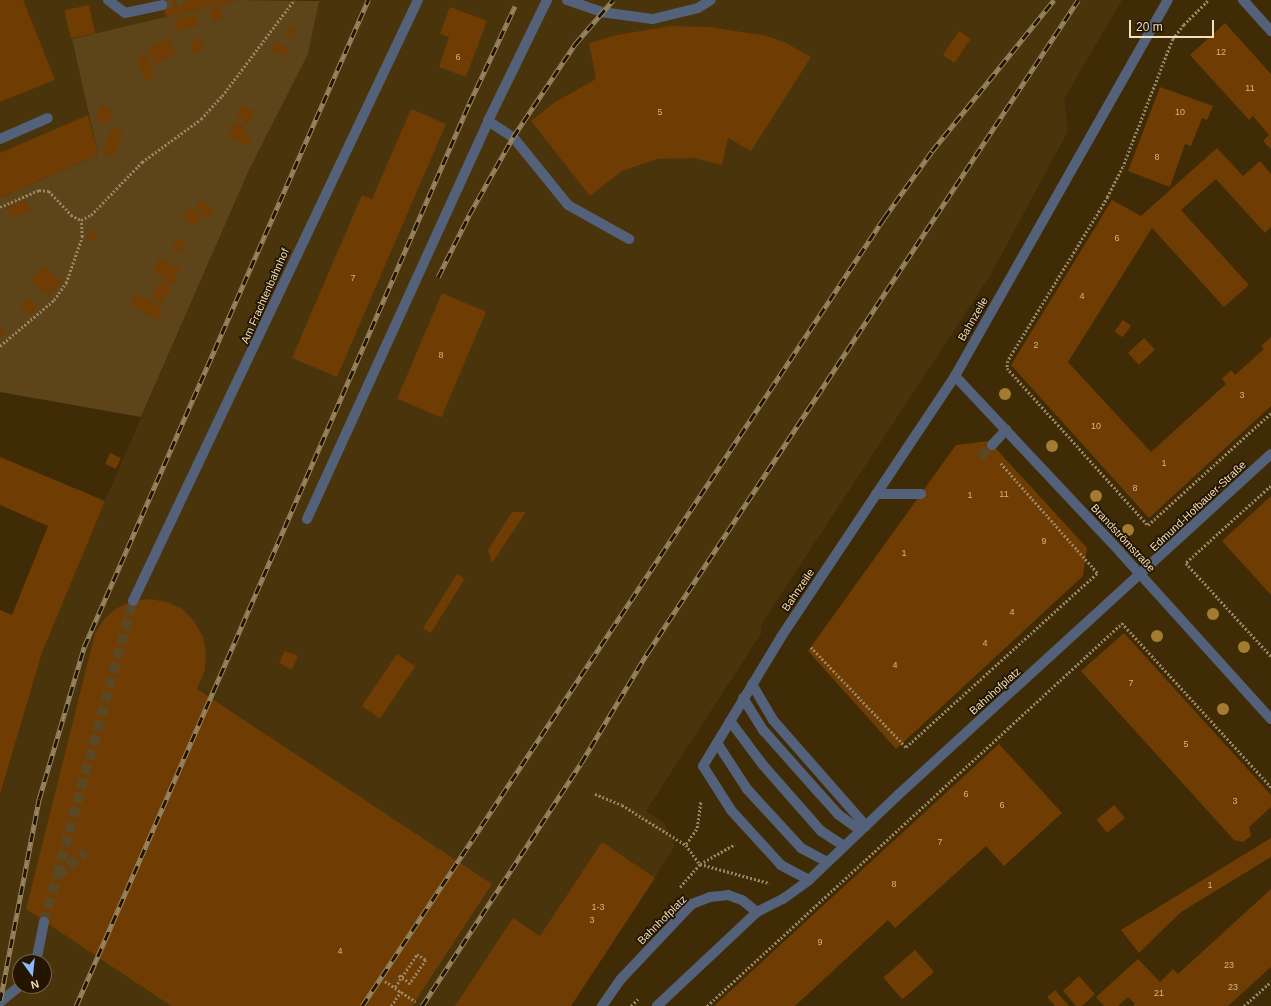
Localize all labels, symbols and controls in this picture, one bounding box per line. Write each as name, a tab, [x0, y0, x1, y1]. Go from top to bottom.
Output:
scale bar	[1131, 12, 1216, 38]
text: 20 m	[1136, 20, 1163, 34]
house number: 12	[1216, 47, 1226, 57]
house number: 6	[455, 52, 461, 62]
house number: 11	[1245, 83, 1255, 93]
house number: 5	[657, 107, 663, 117]
house number: 10	[1175, 107, 1185, 117]
house number: 8	[1154, 152, 1160, 162]
house number: 6	[1114, 233, 1120, 243]
street label: Am Frachtenbahnhof	[238, 246, 292, 346]
house number: 7	[350, 273, 356, 283]
house number: 4	[1079, 291, 1085, 301]
street label: Bahnzeile	[955, 295, 991, 343]
house number: 2	[1033, 340, 1039, 350]
house number: 8	[438, 350, 444, 360]
house number: 3	[1239, 390, 1245, 400]
house number: 10	[1091, 421, 1101, 431]
street label: Edmund-Hofbauer-Straße	[1147, 458, 1249, 554]
house number: 1	[1161, 458, 1167, 468]
house number: 8	[1132, 483, 1138, 493]
house number: 11	[999, 489, 1009, 499]
house number: 1	[967, 490, 973, 500]
street label: Brandströmstraße	[1088, 501, 1158, 575]
house number: 9	[1041, 536, 1047, 546]
house number: 1	[901, 548, 907, 558]
street label: Bahnzeile	[779, 566, 817, 614]
house number: 4	[1009, 607, 1015, 617]
house number: 4	[982, 638, 988, 648]
house number: 4	[892, 660, 898, 670]
street label: Bahnhofplatz	[967, 665, 1023, 717]
house number: 7	[1128, 678, 1134, 688]
house number: 5	[1183, 739, 1189, 749]
house number: 6	[963, 789, 969, 799]
house number: 3	[1232, 796, 1238, 806]
house number: 6	[999, 800, 1005, 810]
house number: 7	[937, 837, 943, 847]
house number: 8	[891, 879, 897, 889]
house number: 1	[1207, 880, 1213, 890]
street label: Bahnhofplatz	[635, 893, 689, 947]
house number: 1-3	[591, 902, 605, 912]
house number: 3	[589, 915, 595, 925]
house number: 9	[817, 937, 823, 947]
house number: 4	[337, 946, 343, 956]
north arrow	[12, 954, 52, 994]
house number: 23	[1224, 960, 1234, 970]
text: N	[29, 978, 40, 991]
house number: 23	[1228, 982, 1238, 992]
house number: 21	[1154, 988, 1164, 998]

